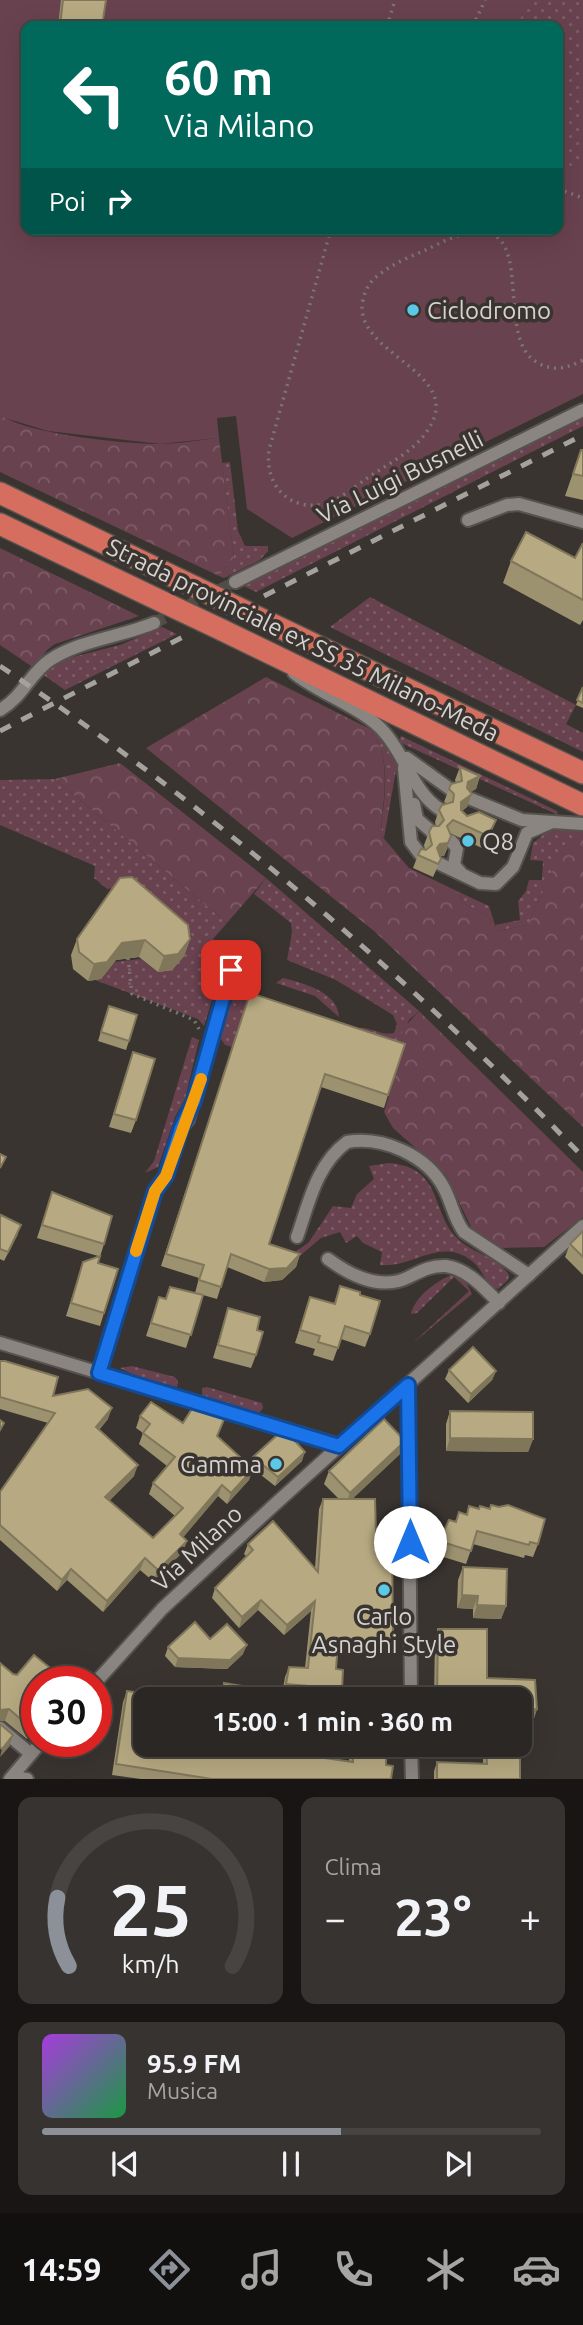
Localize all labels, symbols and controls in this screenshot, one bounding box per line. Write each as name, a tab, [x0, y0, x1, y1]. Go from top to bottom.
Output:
icon: left	[49, 49, 140, 140]
text: 60 m	[164, 49, 273, 104]
text: Via Milano	[164, 107, 314, 143]
icon: right	[100, 182, 138, 220]
text: Poi	[49, 187, 86, 216]
place label: Ciclodromo	[427, 297, 551, 324]
marker: Ciclodromo	[405, 302, 421, 318]
street label: Via Luigi Busnelli	[313, 425, 487, 529]
street label: Strada provinciale ex SS 35 Milano-Meda	[103, 533, 503, 747]
place label: Q8	[482, 828, 514, 855]
marker: Q8	[460, 833, 476, 849]
pin	[201, 940, 261, 1000]
icon: arrive	[212, 951, 250, 989]
place label: Gamma	[180, 1451, 262, 1478]
marker: Gamma	[268, 1456, 284, 1472]
street label: Via Milano	[147, 1500, 247, 1596]
position arrow	[373, 1505, 447, 1579]
marker: Carlo Asnaghi Style	[376, 1582, 392, 1598]
place label: Carlo Asnaghi Style	[312, 1603, 456, 1658]
speed limit sign: 30	[21, 1666, 112, 1757]
text: 15:00 · 1 min · 360 m	[212, 1707, 453, 1736]
text: Clima	[325, 1854, 382, 1879]
text: 25	[109, 1869, 191, 1951]
text: 23°	[394, 1888, 471, 1946]
text: −	[325, 1897, 346, 1939]
text: +	[520, 1897, 541, 1939]
text: km/h	[121, 1950, 179, 1978]
text: 95.9 FM	[147, 2049, 241, 2078]
text: Musica	[147, 2078, 218, 2103]
icon: previous	[106, 2145, 144, 2183]
icon: pause	[272, 2145, 310, 2183]
icon: next	[439, 2145, 477, 2183]
icon: directions	[145, 2245, 194, 2294]
icon: music	[237, 2245, 286, 2294]
icon: phone	[329, 2245, 378, 2294]
icon: climate	[421, 2245, 470, 2294]
icon: car	[512, 2245, 561, 2294]
text: 14:59	[21, 2251, 102, 2287]

